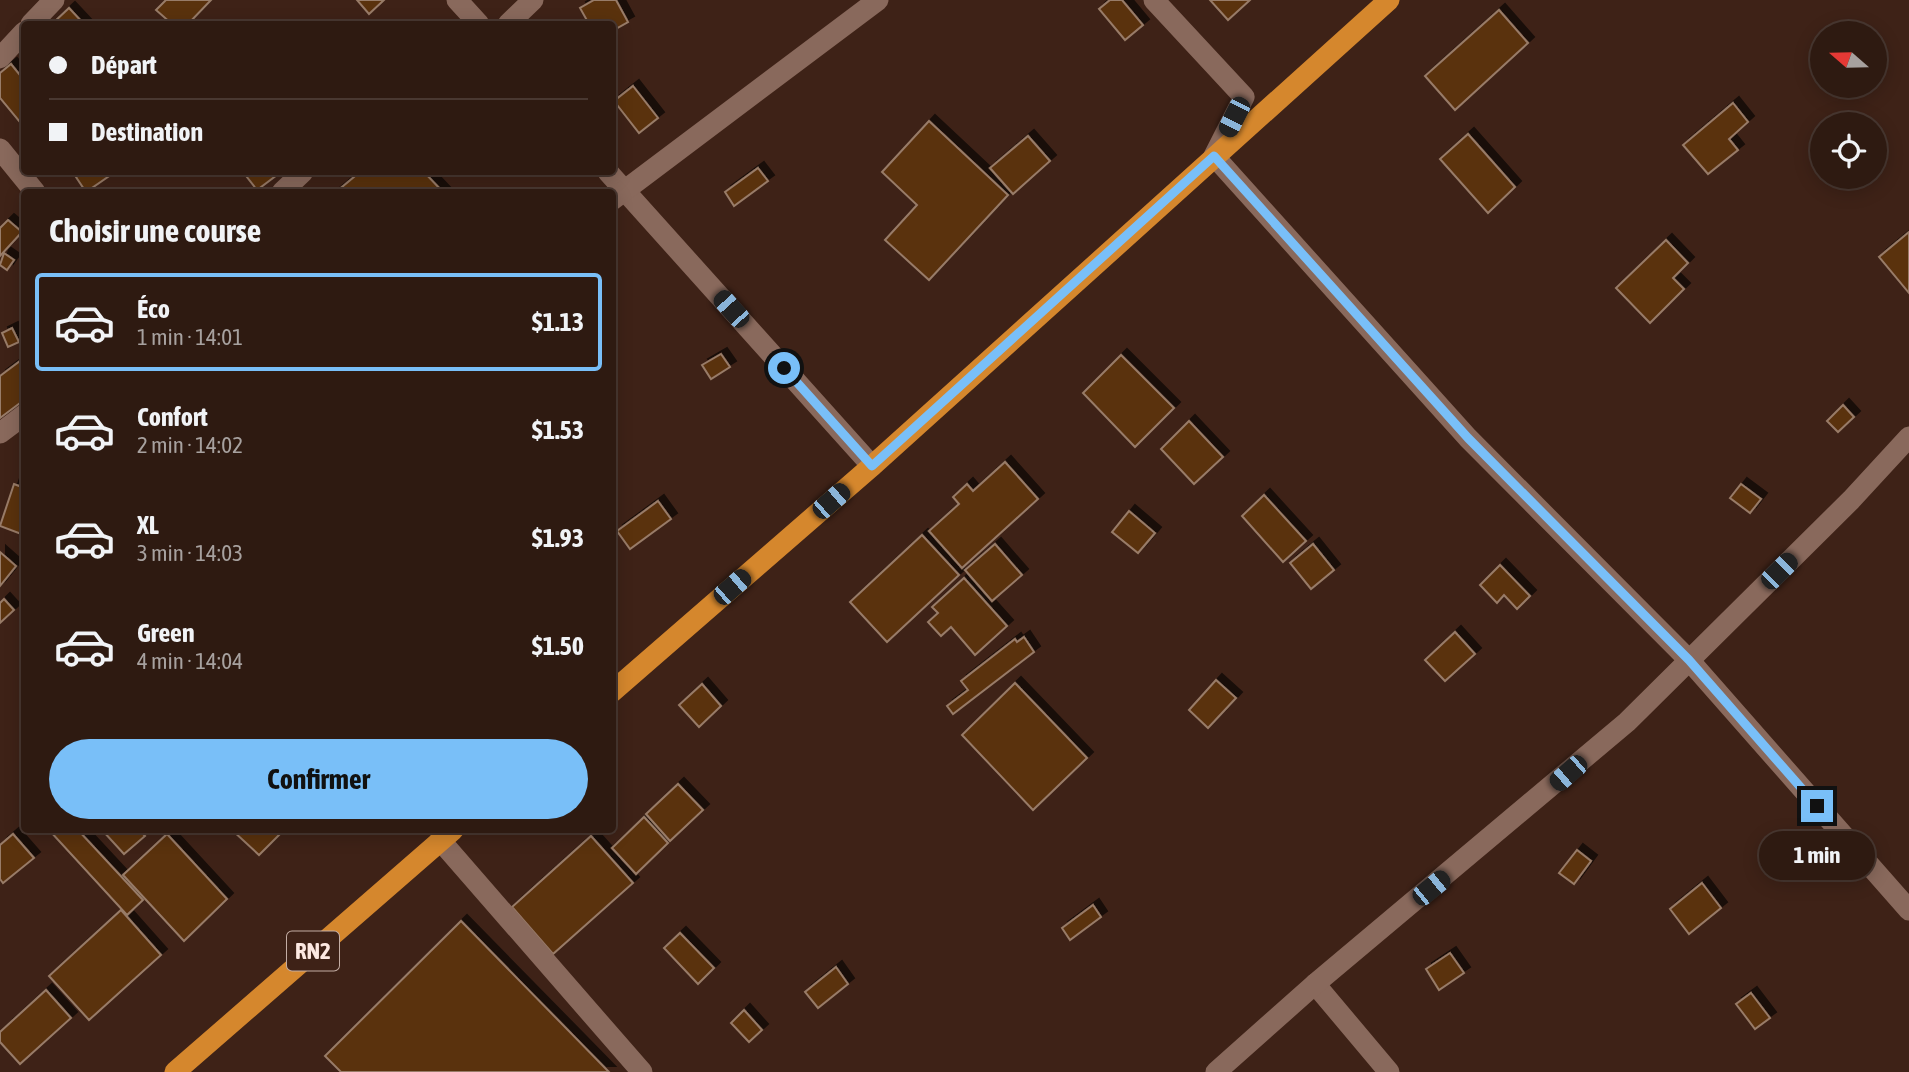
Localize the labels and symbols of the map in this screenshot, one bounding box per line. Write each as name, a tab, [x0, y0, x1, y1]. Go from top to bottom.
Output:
north arrow	[1810, 21, 1886, 98]
car	[1216, 94, 1253, 140]
car	[710, 286, 753, 332]
route start	[768, 352, 800, 384]
car	[809, 479, 854, 523]
car	[1757, 549, 1802, 593]
car	[710, 565, 755, 609]
car	[1546, 751, 1591, 795]
route end	[1801, 790, 1833, 822]
callout: 1 min	[1759, 830, 1875, 880]
car	[1409, 867, 1454, 909]
road number: RN2	[287, 932, 339, 970]

